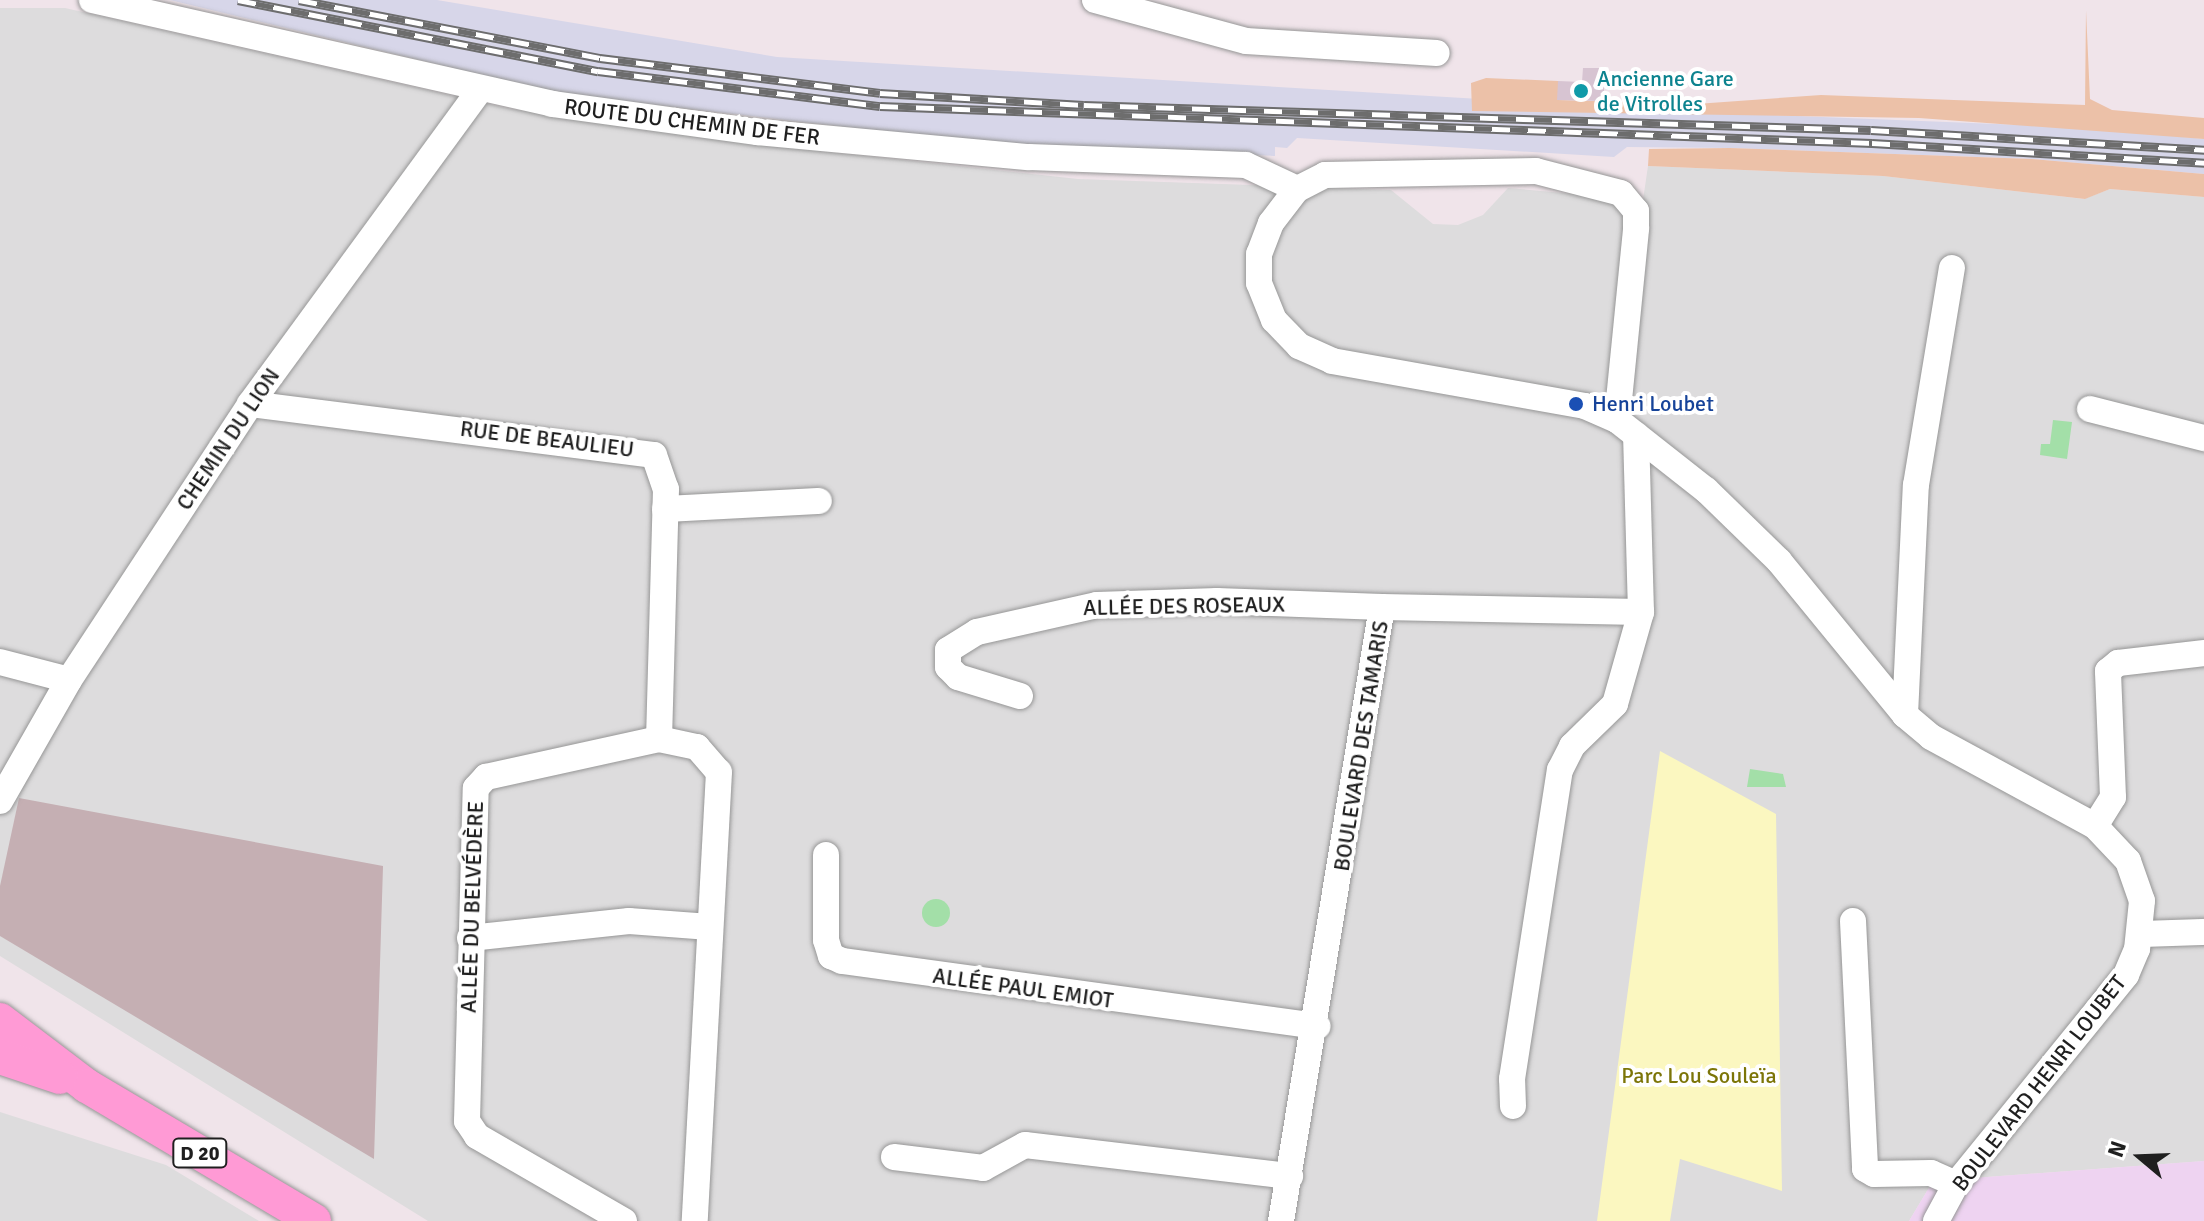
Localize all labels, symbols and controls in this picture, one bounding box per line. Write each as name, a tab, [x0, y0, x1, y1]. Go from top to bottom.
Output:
place label: Ancienne Gare de Vitrolles	[1597, 65, 1734, 116]
marker: Ancienne Gare de Vitrolles	[1572, 82, 1590, 100]
street label: ROUTE DU CHEMIN DE FER	[563, 93, 821, 151]
street label: CHEMIN DU LION	[171, 363, 285, 515]
place label: Henri Loubet	[1592, 391, 1714, 417]
marker: Henri Loubet	[1567, 395, 1585, 413]
street label: RUE DE BEAULIEU	[459, 415, 635, 463]
street label: ALLÉE DES ROSEAUX	[1083, 591, 1285, 621]
street label: BOULEVARD DES TAMARIS	[1328, 619, 1394, 873]
street label: ALLÉE DU BELVÉDÈRE	[455, 800, 489, 1014]
street label: ALLÉE PAUL EMIOT	[931, 962, 1115, 1014]
street label: BOULEVARD HENRI LOUBET	[1946, 970, 2132, 1196]
park label: Parc Lou Souleïa	[1621, 1063, 1777, 1089]
north arrow	[2100, 1117, 2180, 1197]
road number: D 20	[172, 1137, 228, 1169]

